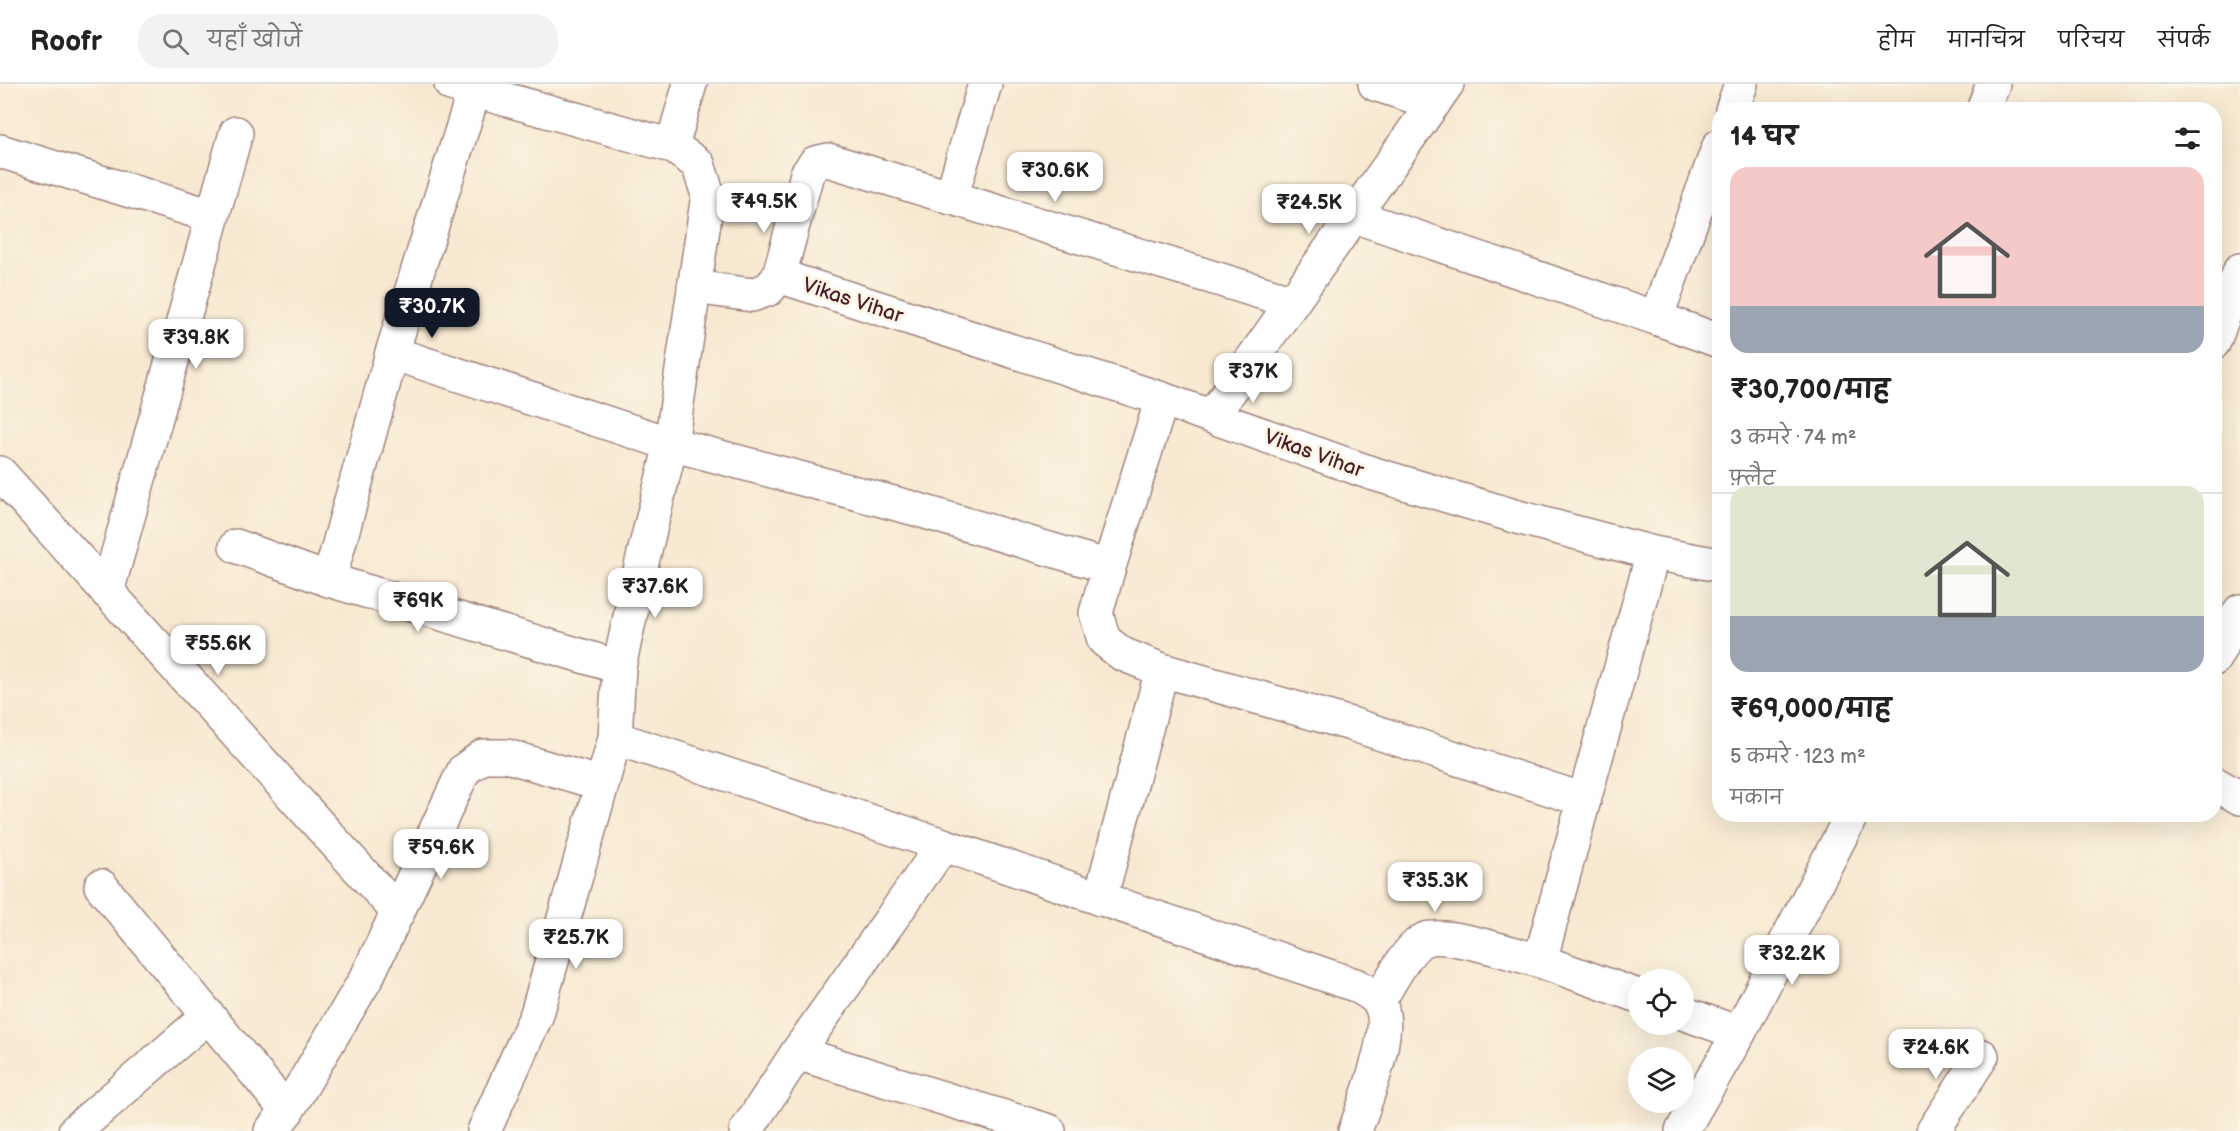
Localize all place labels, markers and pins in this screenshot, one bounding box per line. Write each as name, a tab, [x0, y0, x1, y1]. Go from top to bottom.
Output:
pin: ₹30.6K	[1006, 152, 1104, 203]
pin: ₹49.5K	[715, 183, 813, 234]
pin: ₹24.5K	[1260, 184, 1358, 235]
pin: ₹30.7K	[383, 288, 481, 339]
pin: ₹39.8K	[147, 319, 245, 370]
pin: ₹37K	[1217, 353, 1289, 404]
pin: ₹37.6K	[606, 568, 704, 619]
pin: ₹69K	[382, 582, 454, 633]
pin: ₹55.6K	[169, 625, 267, 676]
pin: ₹59.6K	[392, 829, 490, 880]
pin: ₹35.3K	[1386, 862, 1484, 913]
pin: ₹25.7K	[527, 919, 625, 970]
pin: ₹32.2K	[1743, 935, 1841, 986]
pin: ₹24.6K	[1887, 1029, 1985, 1080]

